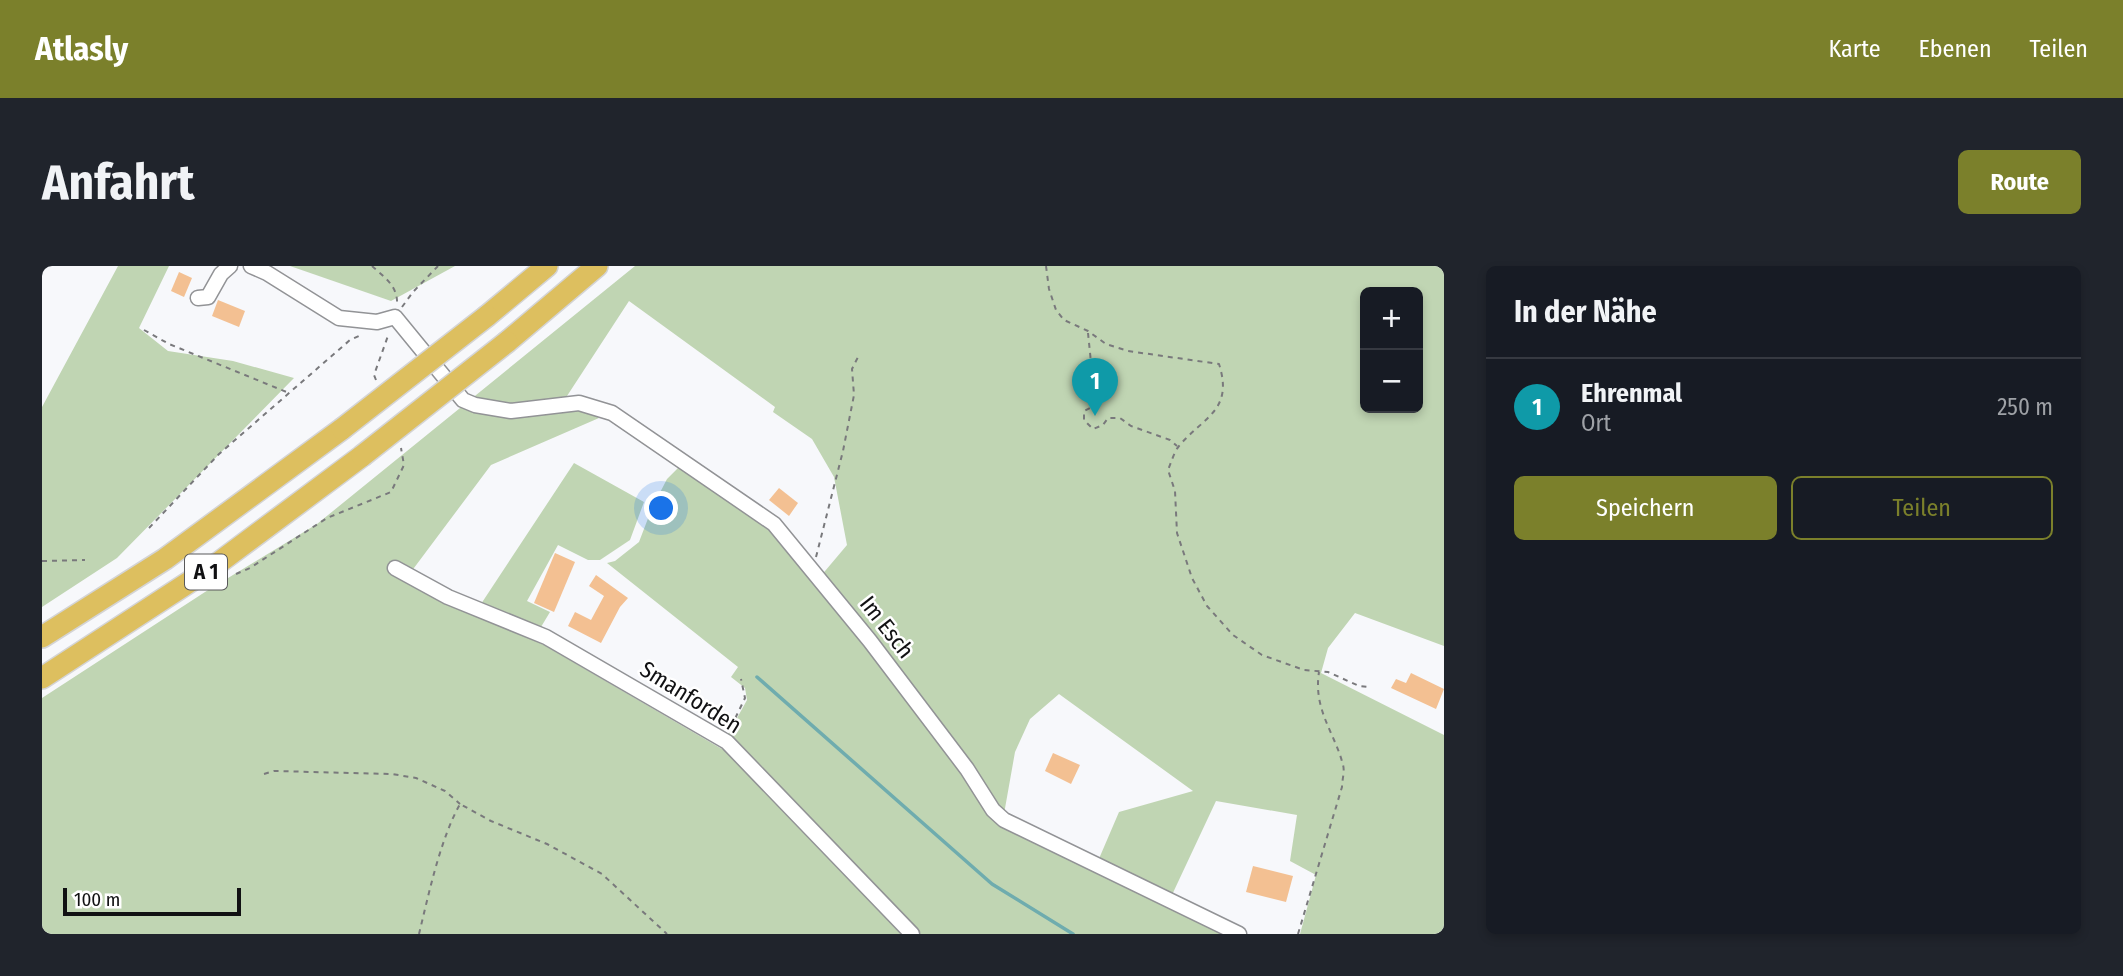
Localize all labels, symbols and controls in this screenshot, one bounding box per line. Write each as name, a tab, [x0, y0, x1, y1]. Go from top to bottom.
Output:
text: Atlasly	[35, 29, 128, 69]
text: Karte	[1829, 35, 1881, 63]
text: Ebenen	[1919, 35, 1992, 63]
text: Teilen	[2030, 35, 2088, 63]
button: Route	[1958, 150, 2081, 214]
text: Anfahrt	[42, 153, 195, 212]
map controls	[1360, 287, 1423, 413]
button: +	[1360, 287, 1423, 350]
text: In der Nähe	[1514, 294, 1657, 330]
button: −	[1360, 350, 1423, 413]
pin: 1	[1072, 358, 1118, 416]
text: Ehrenmal	[1581, 378, 1682, 409]
text: 1	[1532, 393, 1542, 421]
text: 250 m	[1997, 393, 2053, 421]
text: Ort	[1581, 409, 1611, 437]
button: Speichern	[1514, 476, 1777, 540]
button: Teilen	[1791, 476, 2053, 540]
your location	[644, 491, 678, 525]
road number: A 1	[185, 554, 227, 590]
street label: Im Esch	[854, 590, 920, 664]
street label: Smanforden	[635, 655, 747, 739]
scale bar	[63, 885, 242, 917]
text: 100 m	[74, 888, 120, 911]

